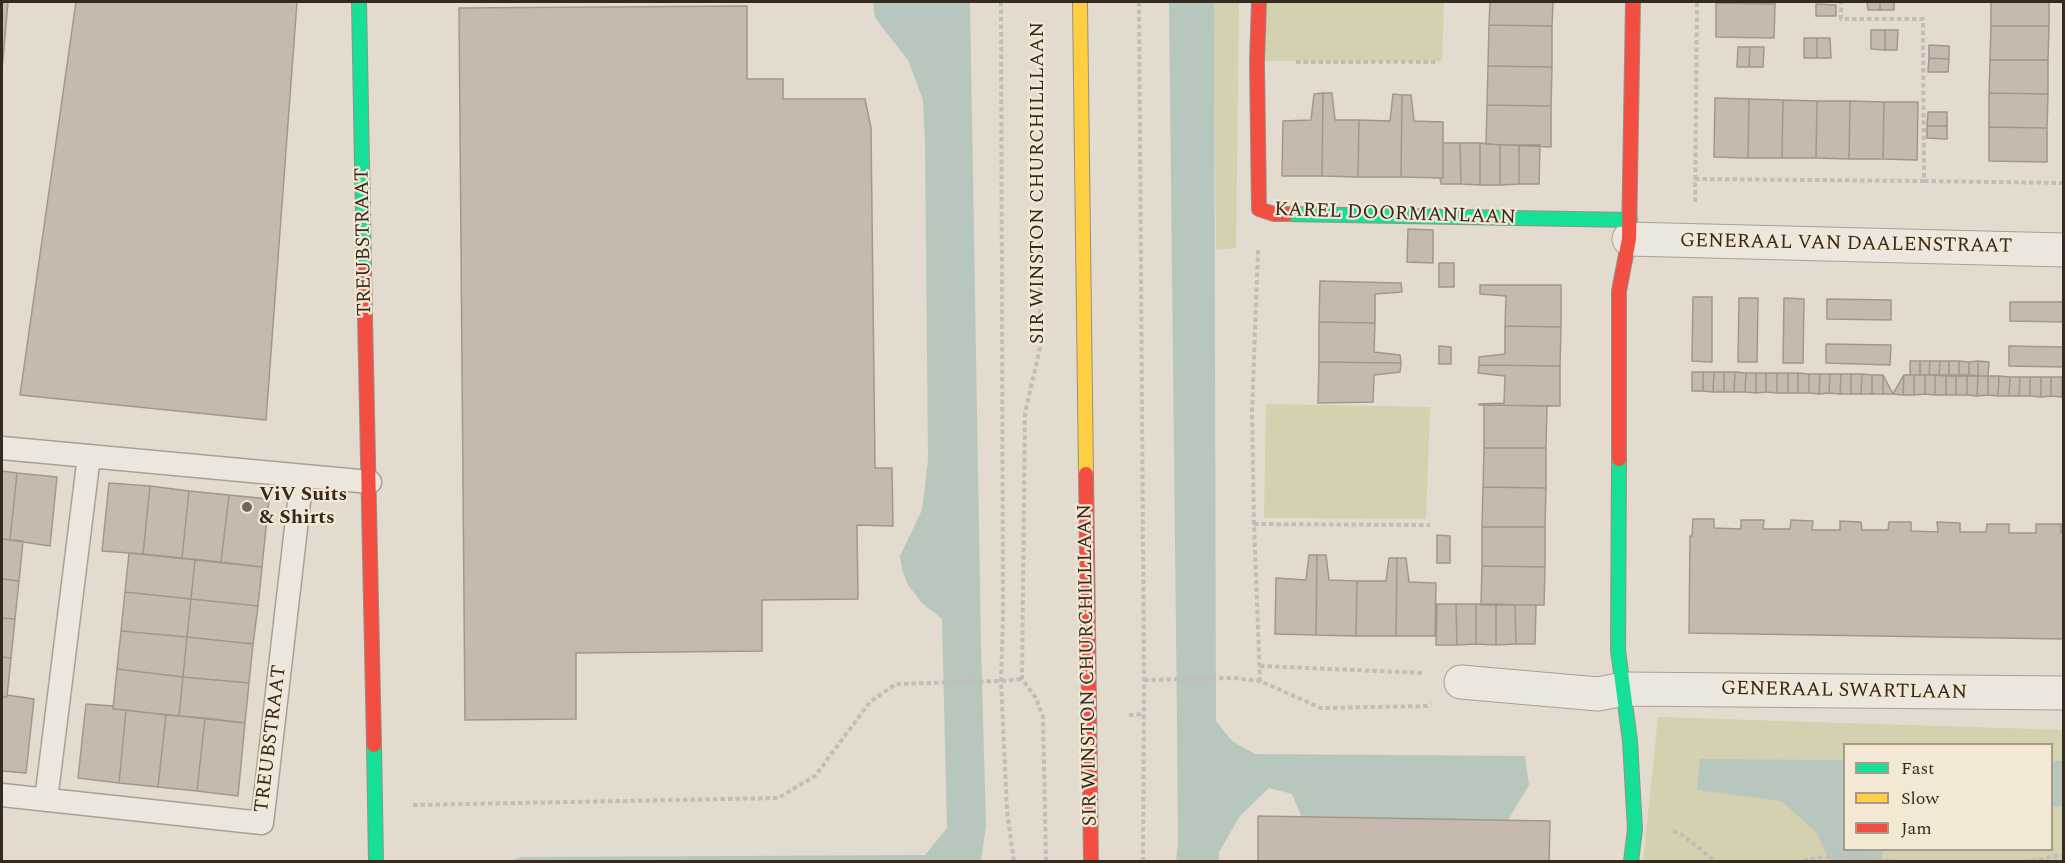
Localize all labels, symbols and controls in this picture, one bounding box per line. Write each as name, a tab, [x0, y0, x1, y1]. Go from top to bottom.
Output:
street label: SIR WINSTON CHURCHILLLAAN	[1027, 22, 1051, 344]
street label: TREUBSTRAAT	[352, 167, 378, 317]
street label: KAREL DOORMANLAAN	[1274, 199, 1516, 231]
street label: GENERAAL VAN DAALENSTRAAT	[1680, 230, 2012, 260]
place label: ViV Suits & Shirts	[259, 484, 347, 531]
marker: ViV Suits & Shirts	[240, 500, 254, 514]
street label: SIR WINSTON CHURCHILLLAAN	[1074, 504, 1104, 826]
street label: TREUBSTRAAT	[251, 664, 293, 814]
street label: GENERAAL SWARTLAAN	[1721, 678, 1967, 706]
legend	[1843, 743, 2053, 851]
text: Fast	[1901, 755, 1934, 782]
text: Slow	[1901, 785, 1939, 812]
text: Jam	[1901, 815, 1932, 842]

